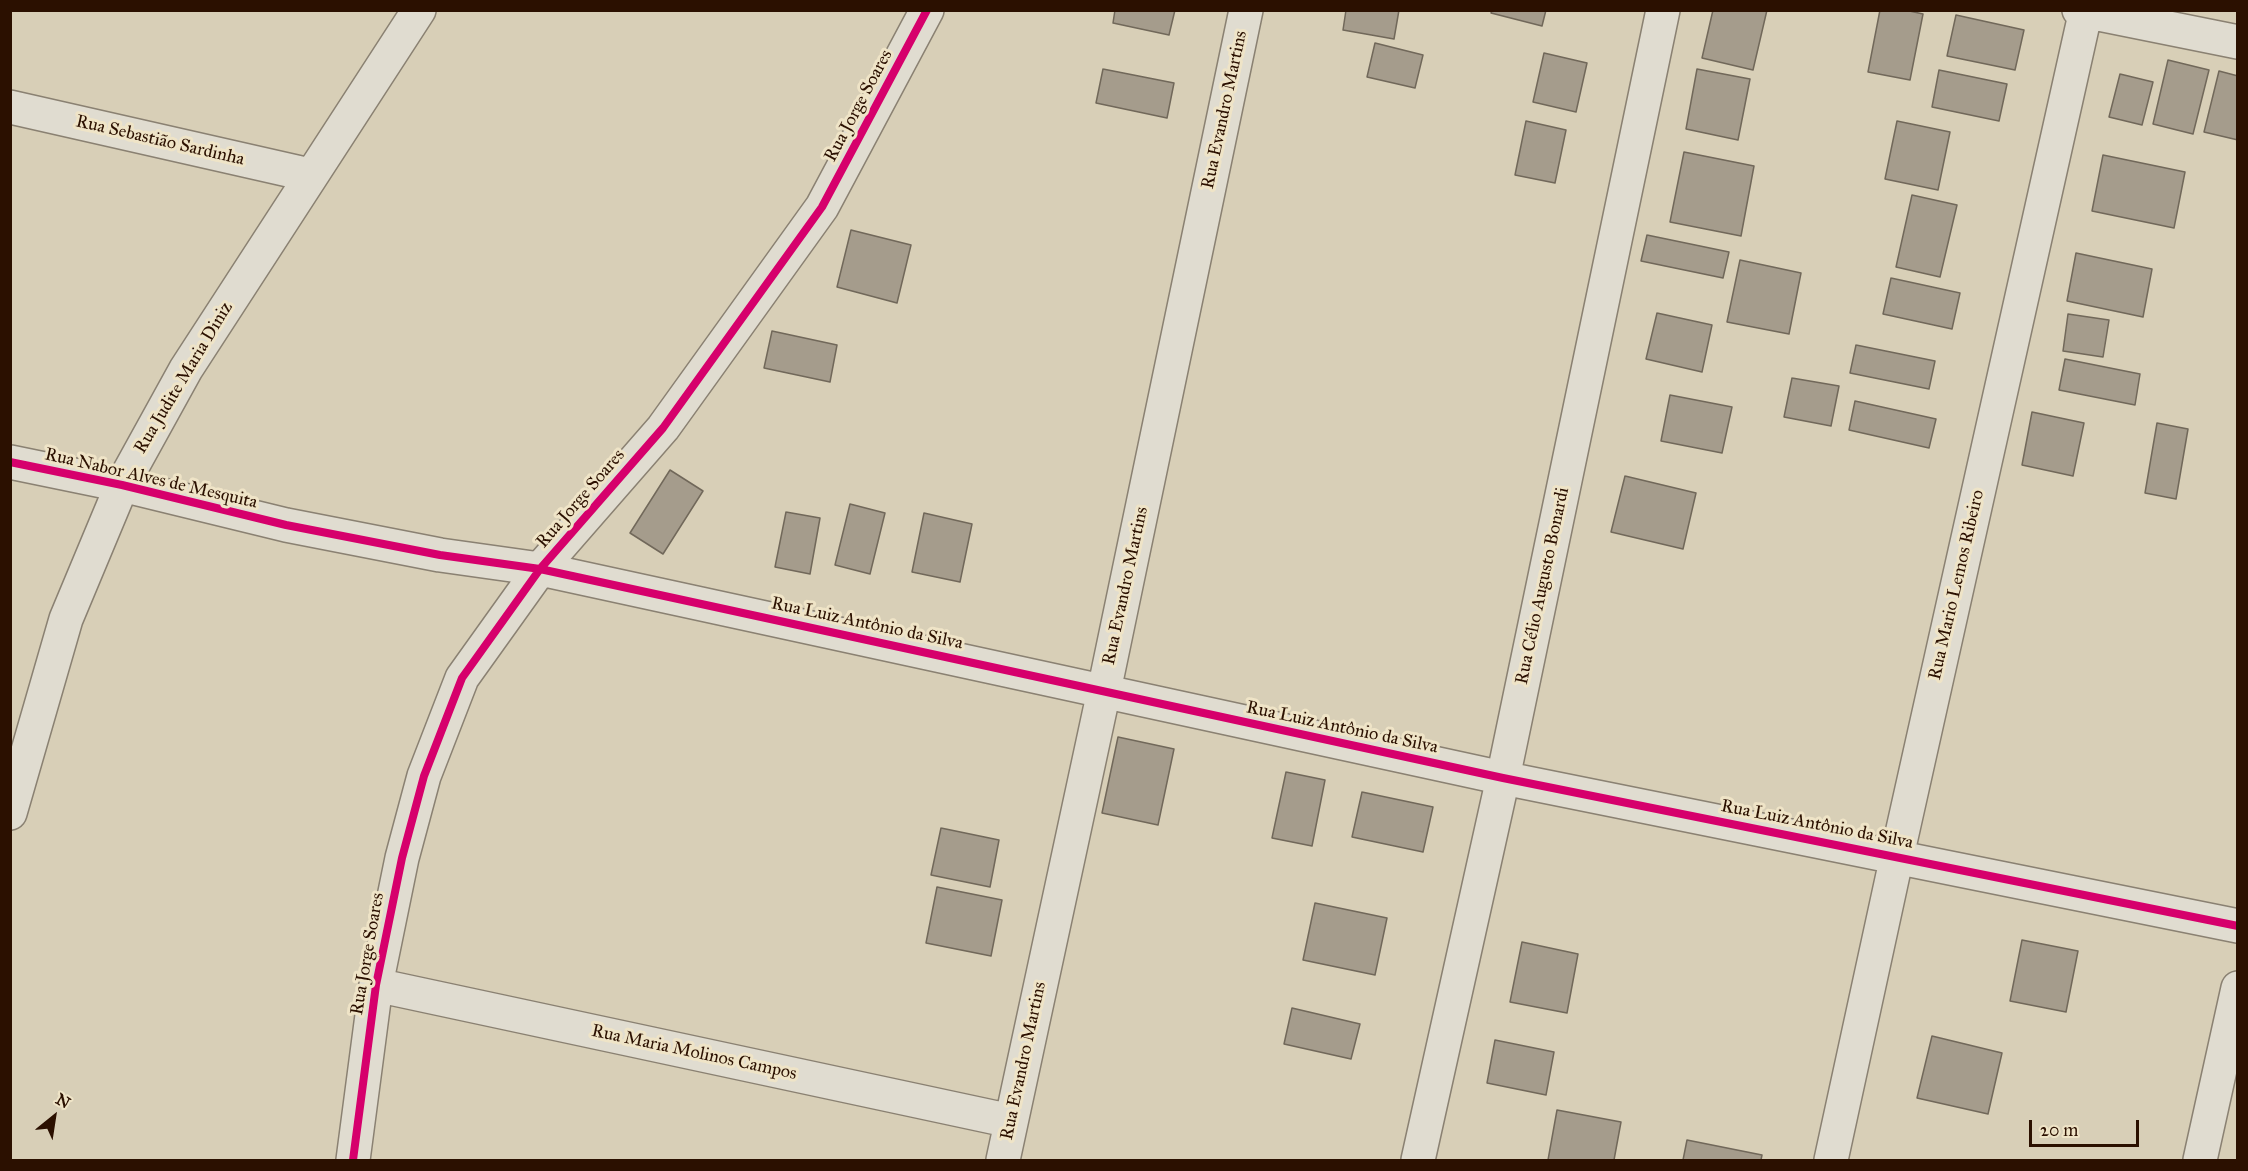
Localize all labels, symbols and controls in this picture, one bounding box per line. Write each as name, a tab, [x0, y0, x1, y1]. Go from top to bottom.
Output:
street label: Rua Evandro Martins	[1198, 29, 1252, 191]
street label: Rua Jorge Soares	[820, 46, 898, 166]
street label: Rua Sebastião Sardinha	[74, 111, 246, 171]
street label: Rua Judite Maria Diniz	[130, 298, 238, 458]
street label: Rua Nabor Alves de Mesquita	[43, 444, 259, 514]
street label: Rua Jorge Soares	[532, 445, 630, 553]
street label: Rua Célio Augusto Bonardi	[1512, 485, 1574, 687]
street label: Rua Mario Lemos Ribeiro	[1925, 488, 1989, 682]
street label: Rua Evandro Martins	[1099, 505, 1153, 667]
street label: Rua Luiz Antônio da Silva	[769, 593, 965, 655]
street label: Rua Luiz Antônio da Silva	[1244, 697, 1440, 759]
street label: Rua Luiz Antônio da Silva	[1719, 796, 1915, 854]
street label: Rua Jorge Soares	[347, 891, 389, 1017]
street label: Rua Evandro Martins	[997, 980, 1051, 1142]
street label: Rua Maria Molinos Campos	[589, 1021, 799, 1085]
north arrow	[24, 1087, 84, 1147]
text: N	[53, 1089, 74, 1113]
scale bar	[2032, 1108, 2142, 1146]
text: 20 m	[2040, 1119, 2078, 1141]

